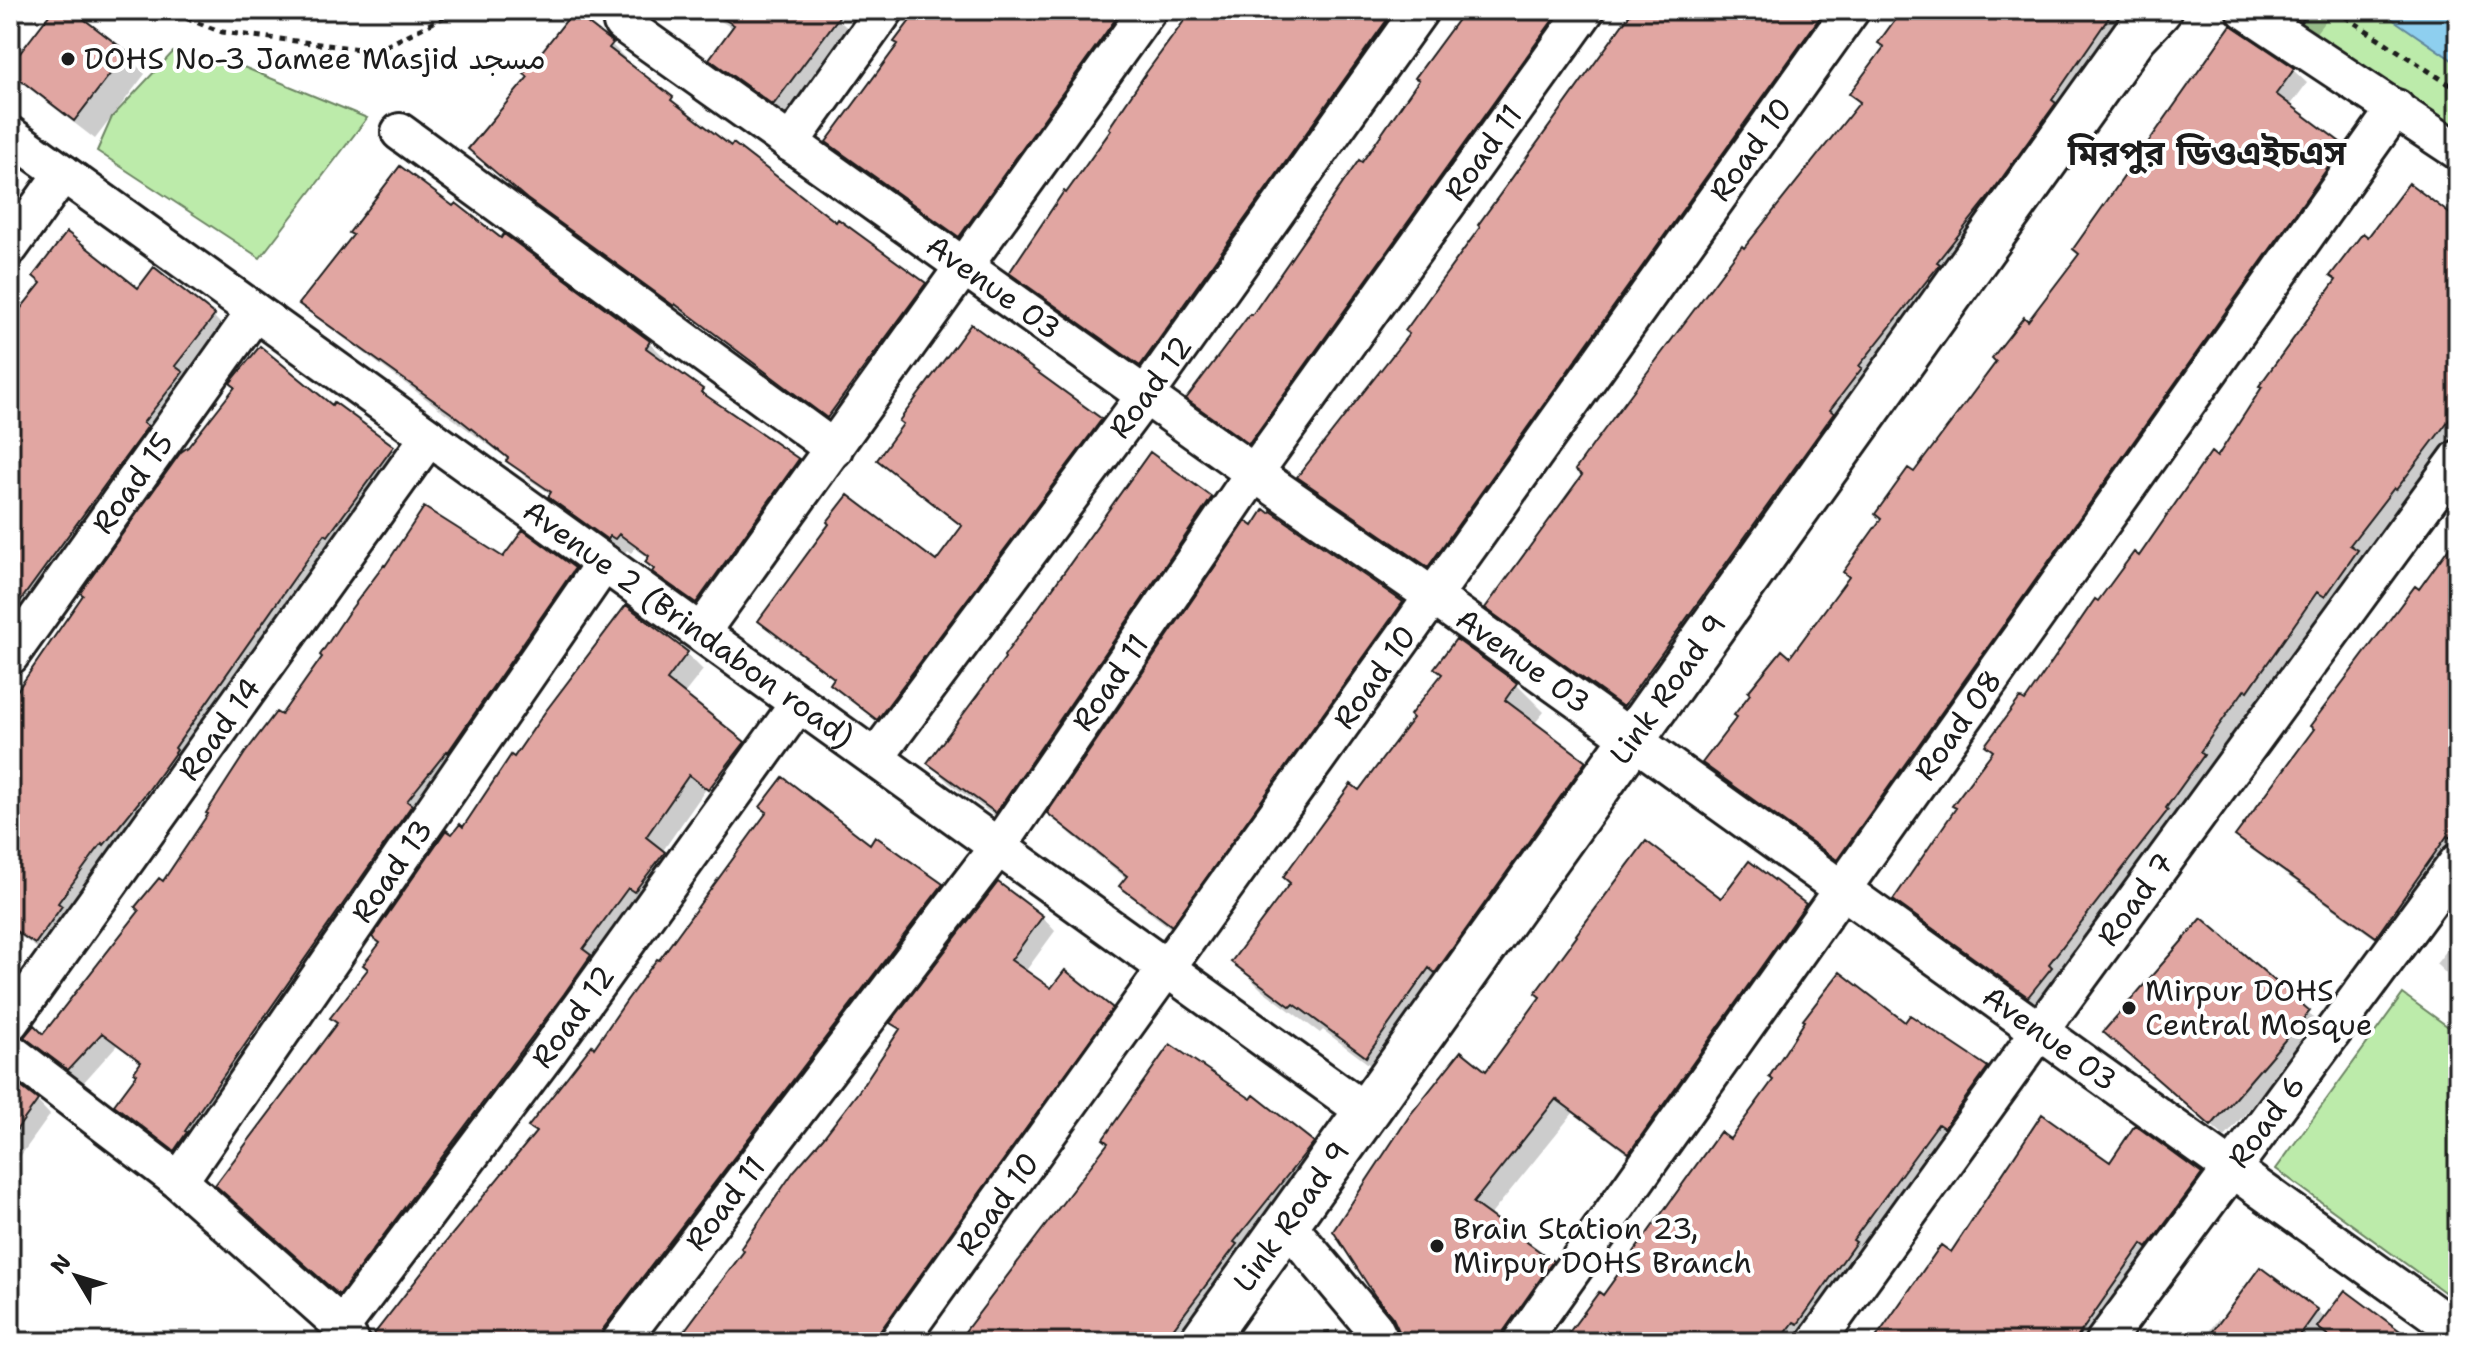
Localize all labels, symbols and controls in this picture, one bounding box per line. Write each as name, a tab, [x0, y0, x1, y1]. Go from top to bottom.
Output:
place label: DOHS No-3 Jamee Masjid مسجد	[84, 38, 546, 79]
marker: DOHS No-3 Jamee Masjid مسجد	[59, 50, 77, 68]
street label: Road 10	[1700, 89, 1802, 210]
street label: Road 11	[1435, 96, 1532, 209]
district label: মিরপুর ডিওএইচএস	[2067, 130, 2347, 176]
street label: Avenue 03	[918, 225, 1069, 349]
street label: Road 12	[1099, 327, 1201, 447]
street label: Road 15	[82, 424, 183, 542]
street label: Avenue 2 (Brindabon road)	[515, 490, 862, 756]
street label: Avenue 03	[1448, 598, 1599, 723]
street label: Link Road 9	[1600, 605, 1735, 773]
street label: Road 10	[1324, 617, 1426, 737]
street label: Road 11	[1062, 626, 1158, 739]
street label: Road 08	[1904, 661, 2011, 789]
street label: Road 14	[168, 669, 270, 789]
street label: Road 13	[341, 811, 442, 931]
street label: Road 7	[2087, 844, 2183, 954]
street label: Road 12	[522, 957, 624, 1076]
place label: Mirpur DOHS Central Mosque	[2145, 970, 2373, 1045]
street label: Avenue 03	[1974, 976, 2126, 1100]
marker: Mirpur DOHS Central Mosque	[2120, 999, 2138, 1017]
street label: Road 6	[2218, 1066, 2314, 1176]
street label: Link Road 9	[1223, 1133, 1359, 1300]
street label: Road 10	[946, 1144, 1049, 1264]
street label: Road 11	[676, 1147, 775, 1259]
place label: Brain Station 23, Mirpur DOHS Branch	[1453, 1208, 1752, 1283]
north arrow	[36, 1236, 116, 1316]
marker: Brain Station 23, Mirpur DOHS Branch	[1428, 1237, 1446, 1255]
text: N	[44, 1248, 77, 1280]

